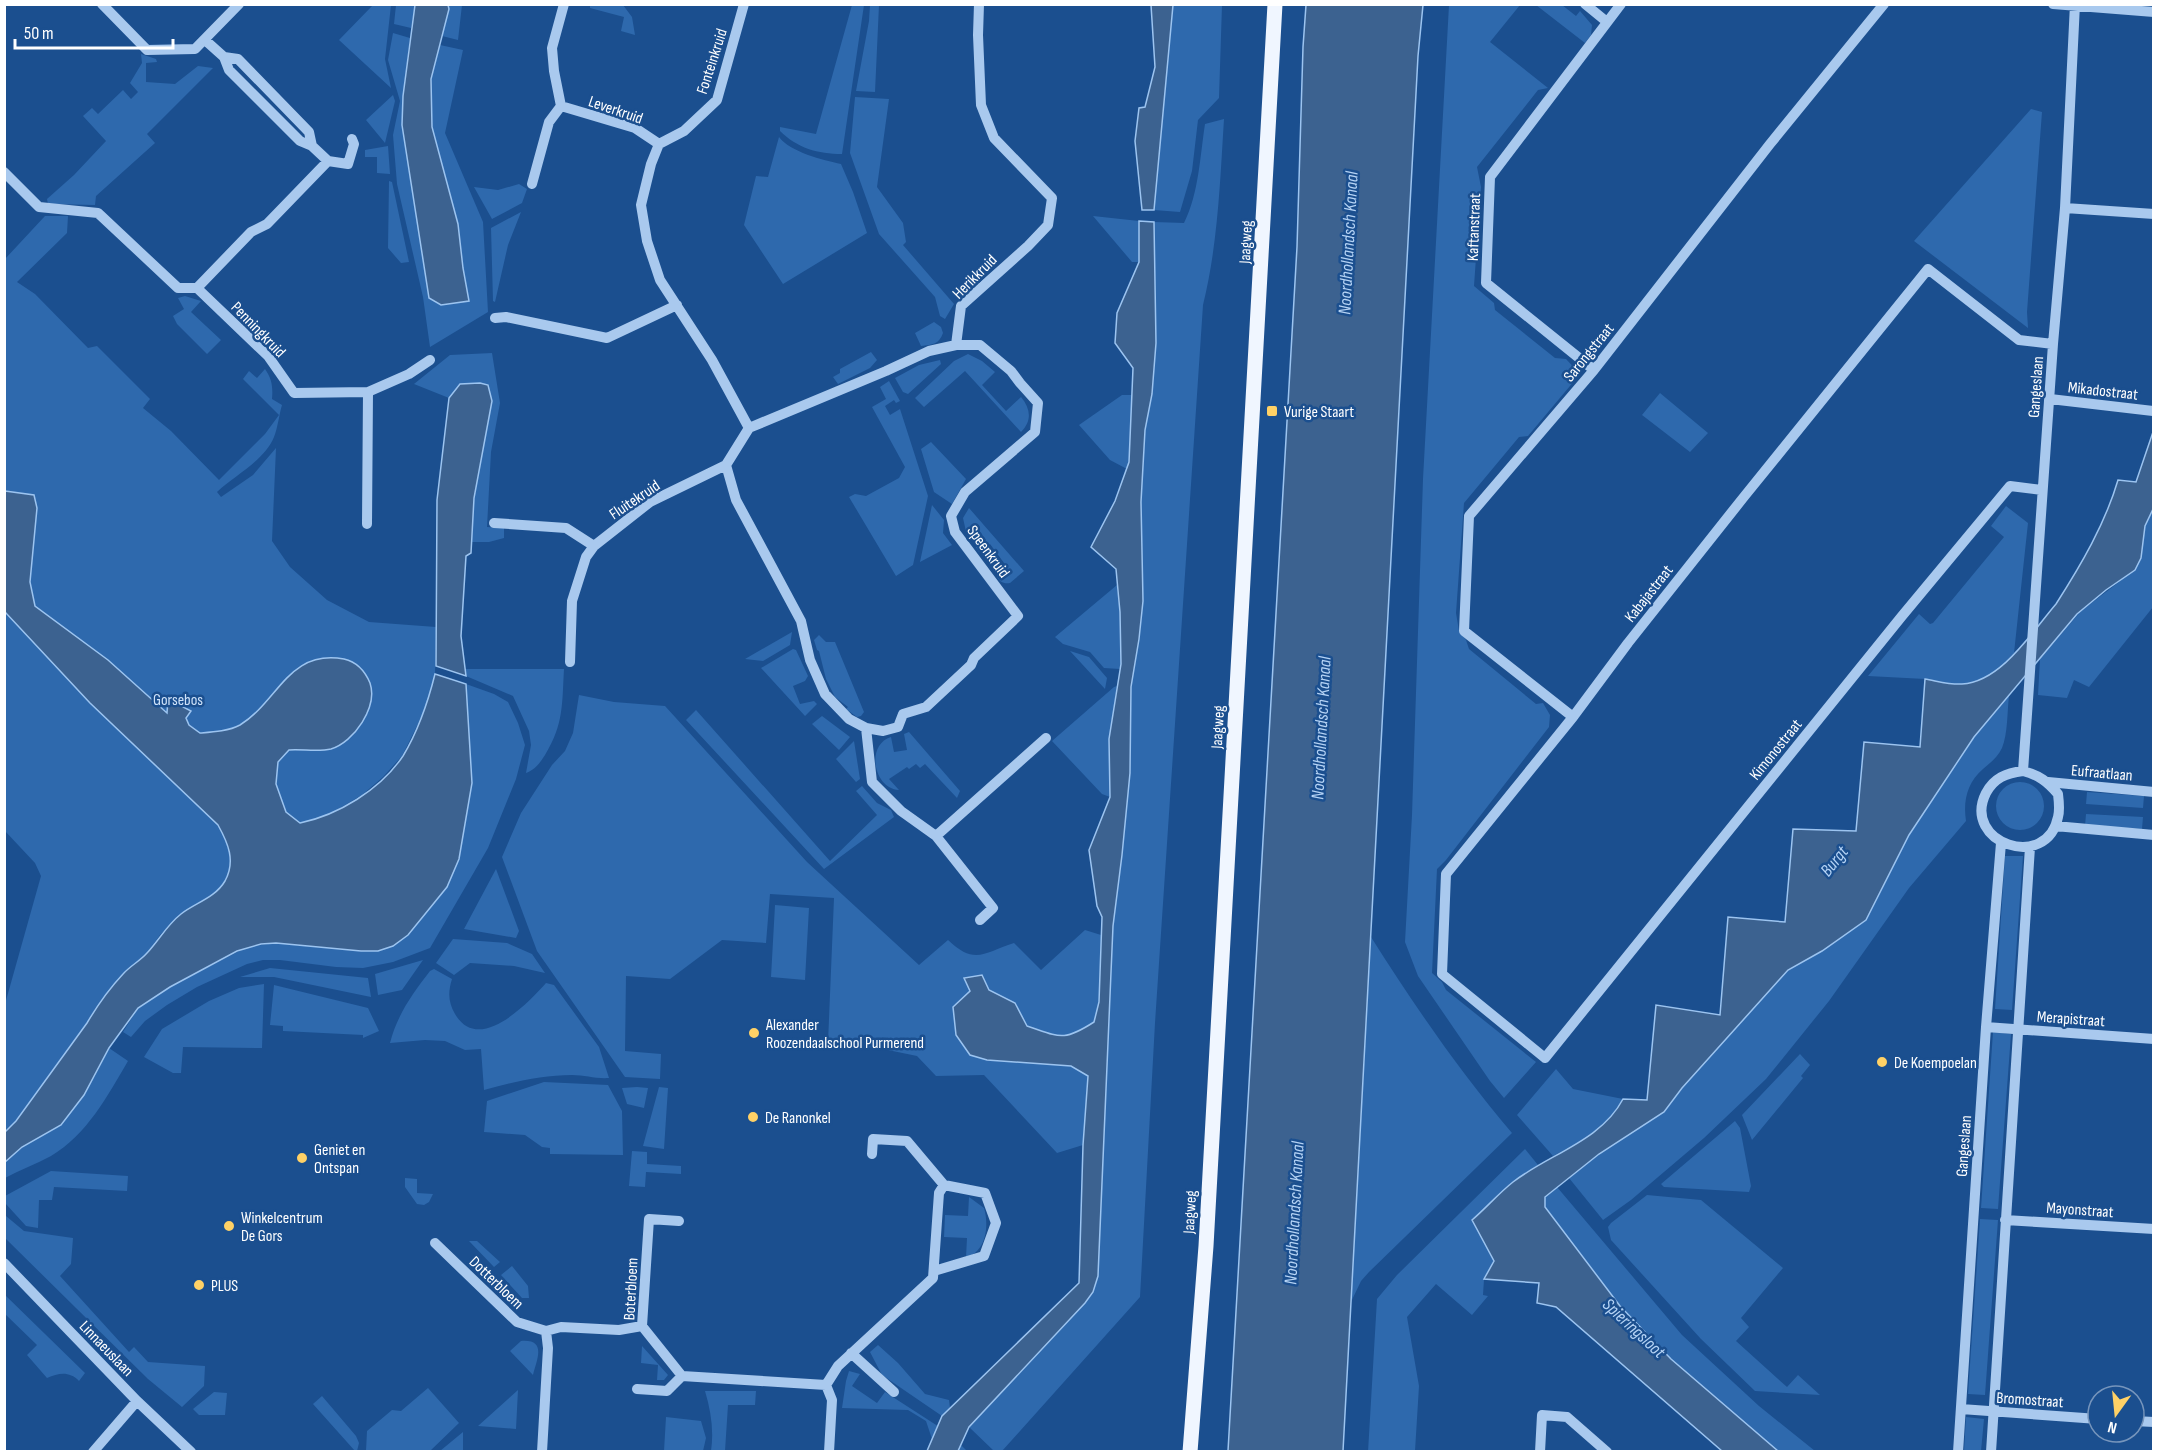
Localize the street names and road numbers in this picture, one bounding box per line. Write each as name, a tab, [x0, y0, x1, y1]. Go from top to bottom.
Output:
street label: Fonteinkruid	[693, 26, 732, 96]
street label: Leverkruid	[586, 92, 645, 129]
street label: Kaftanstraat	[1464, 193, 1485, 261]
street label: Jaagweg	[1236, 220, 1257, 265]
street label: Herikkruid	[949, 251, 1001, 303]
street label: Penningkruid	[227, 298, 289, 362]
street label: Sarongstraat	[1560, 320, 1618, 386]
street label: Gangeslaan	[2025, 356, 2048, 418]
street label: Mikadostraat	[2067, 378, 2139, 405]
street label: Fluitekruid	[606, 476, 664, 524]
street label: Speenkruid	[962, 522, 1013, 582]
street label: Kabajastraat	[1621, 561, 1677, 626]
street label: Jaagweg	[1208, 705, 1229, 750]
street label: Kimonostraat	[1746, 716, 1807, 784]
street label: Eufraatlaan	[2070, 761, 2133, 786]
street label: Merapistraat	[2036, 1008, 2106, 1031]
street label: Gangeslaan	[1953, 1115, 1976, 1177]
street label: Jaagweg	[1180, 1190, 1201, 1235]
street label: Mayonstraat	[2046, 1199, 2114, 1222]
street label: Dotterbloem	[465, 1253, 527, 1314]
street label: Boterbloem	[620, 1257, 643, 1321]
street label: Linnaeuslaan	[75, 1317, 137, 1381]
street label: Bromostraat	[1996, 1389, 2064, 1412]

